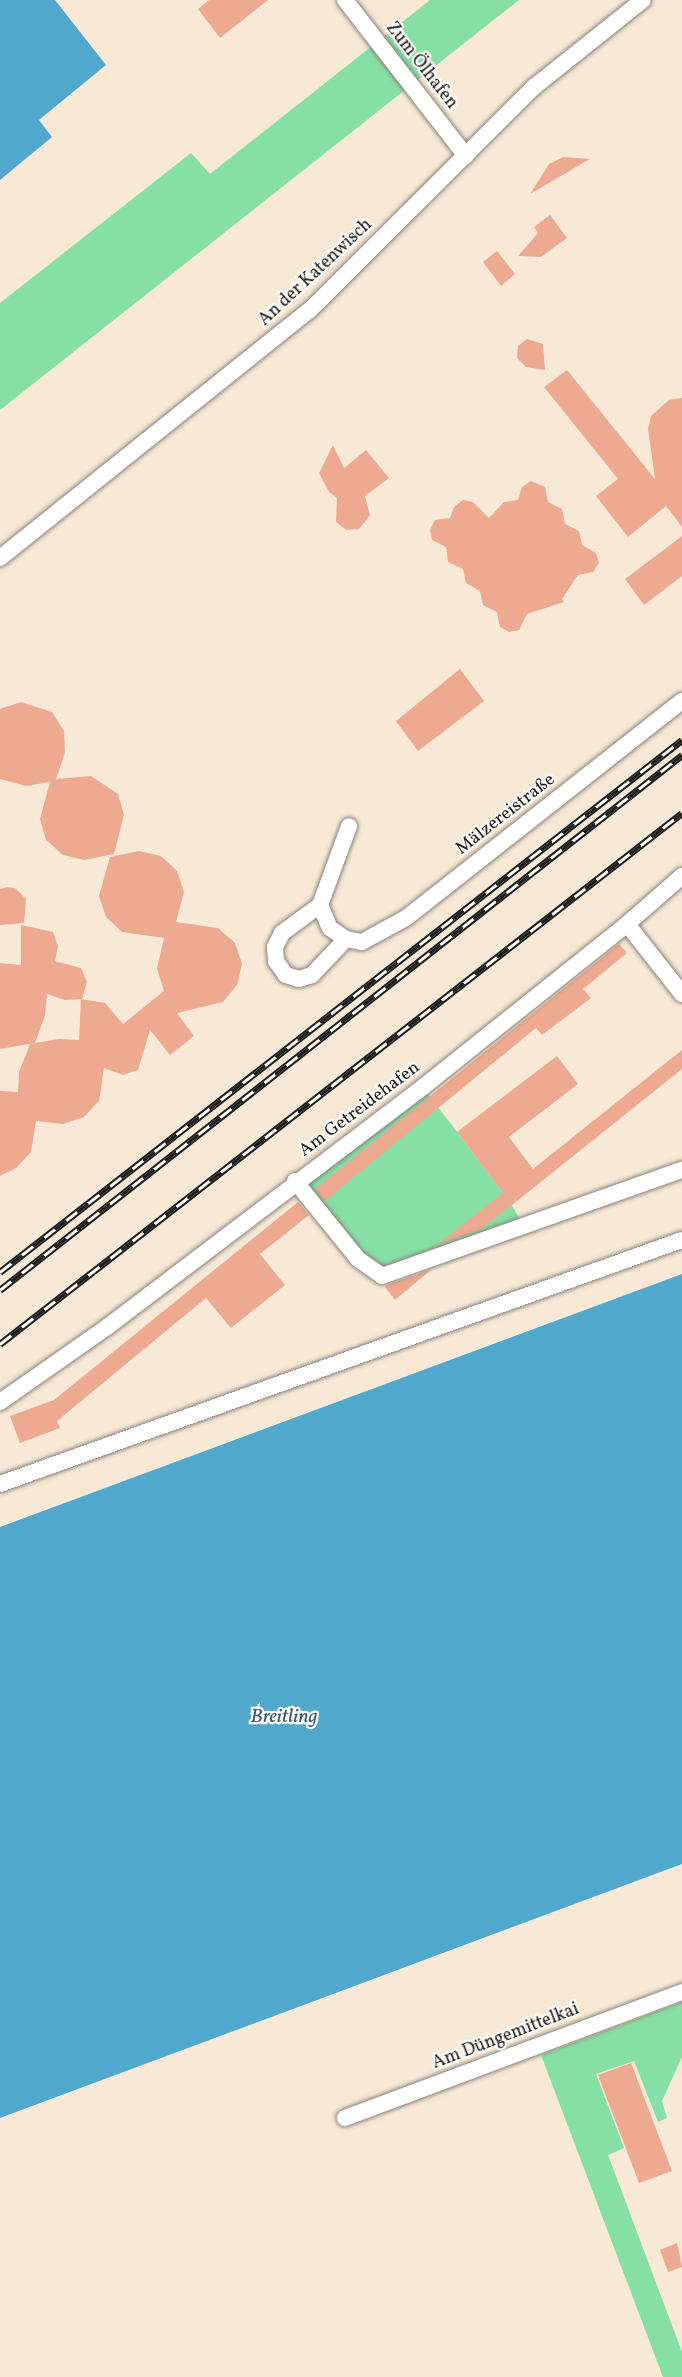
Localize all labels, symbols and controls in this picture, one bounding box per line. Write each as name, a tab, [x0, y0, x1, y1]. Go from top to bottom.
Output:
street label: Zum Ölhafen	[380, 18, 462, 114]
street label: An der Katenwisch	[255, 215, 377, 331]
street label: Mälzereistraße	[452, 770, 560, 860]
street label: Am Getreidehafen	[295, 1058, 425, 1162]
water label: Breitling	[251, 1705, 317, 1729]
street label: Am Düngemittelkai	[429, 1999, 583, 2075]

